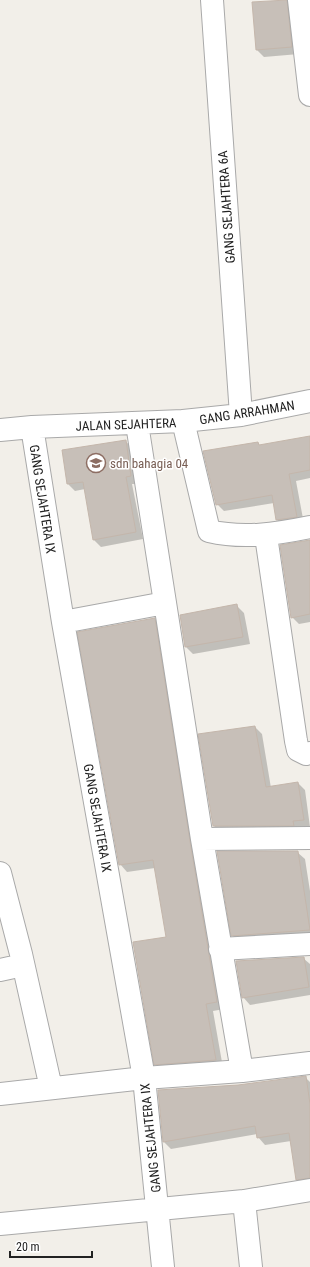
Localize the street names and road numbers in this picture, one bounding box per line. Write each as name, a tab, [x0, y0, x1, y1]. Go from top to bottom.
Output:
street label: GANG SEJAHTERA 6A	[215, 150, 238, 264]
street label: GANG ARRAHMAN	[198, 398, 296, 427]
street label: JALAN SEJAHTERA	[75, 415, 177, 434]
street label: GANG SEJAHTERA IX	[27, 444, 58, 554]
street label: GANG SEJAHTERA IX	[81, 763, 114, 873]
street label: GANG SEJAHTERA IX	[137, 1083, 164, 1193]

